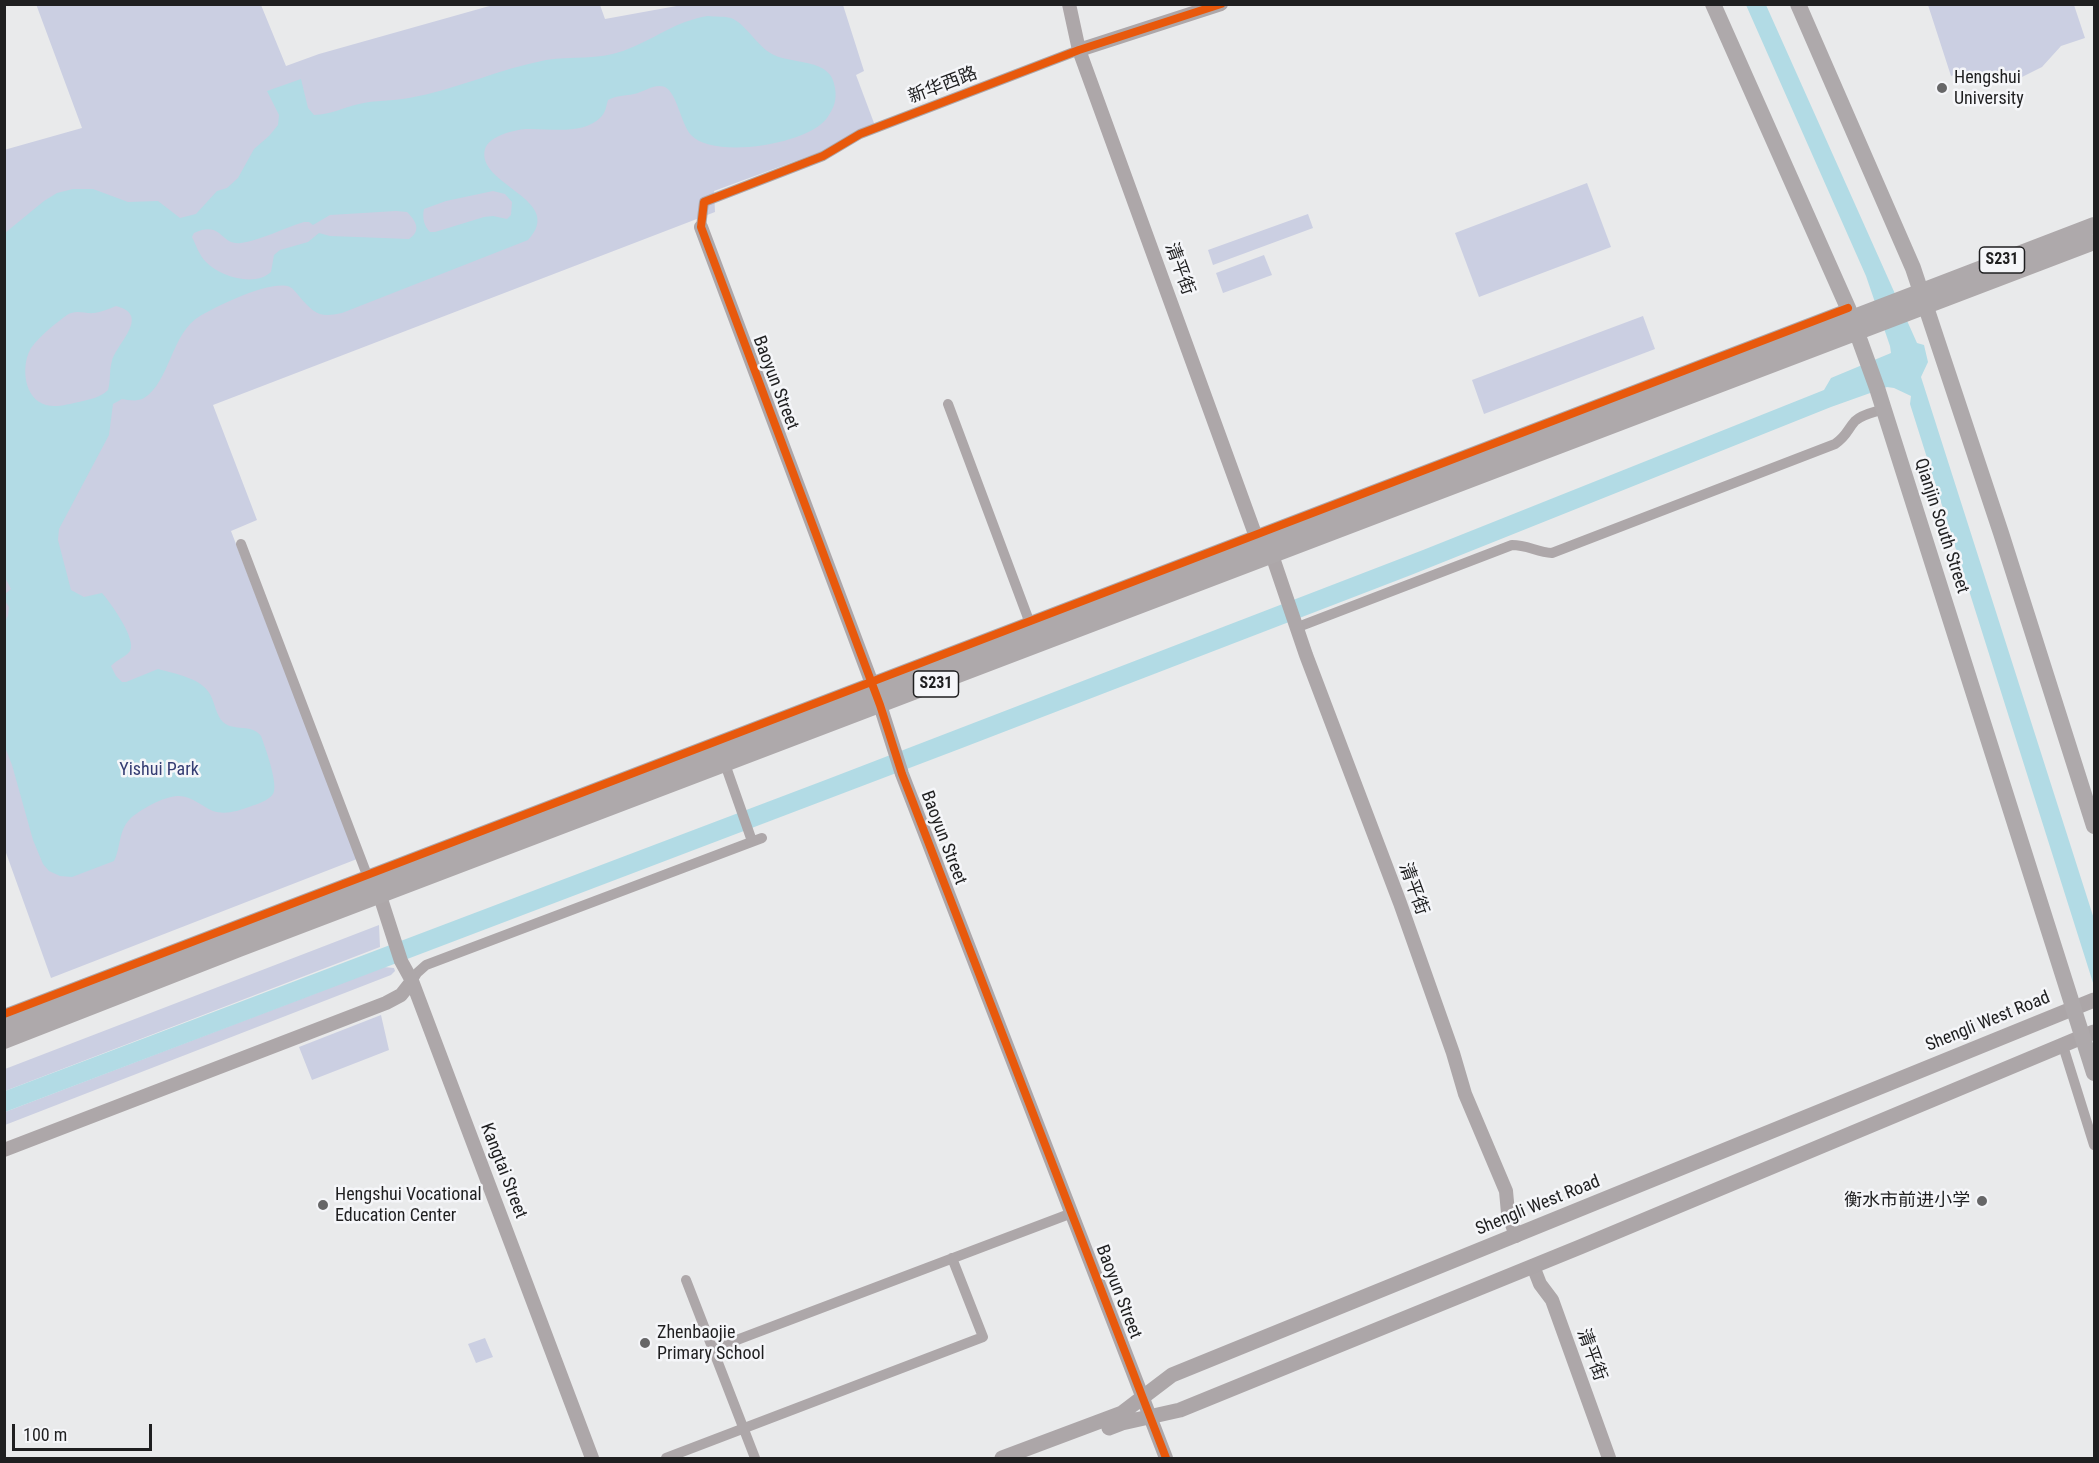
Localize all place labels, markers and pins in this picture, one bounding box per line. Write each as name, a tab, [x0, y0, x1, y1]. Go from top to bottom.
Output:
place label: Hengshui University	[1954, 67, 2024, 110]
marker: Hengshui University	[1935, 81, 1949, 95]
place label: Hengshui Vocational Education Center	[335, 1184, 482, 1226]
place label: 衡水市前进小学	[1844, 1190, 1970, 1212]
marker: 衡水市前进小学	[1975, 1194, 1989, 1208]
marker: Hengshui Vocational Education Center	[316, 1198, 330, 1212]
place label: Zhenbaojie Primary School	[657, 1322, 765, 1364]
marker: Zhenbaojie Primary School	[638, 1336, 652, 1350]

